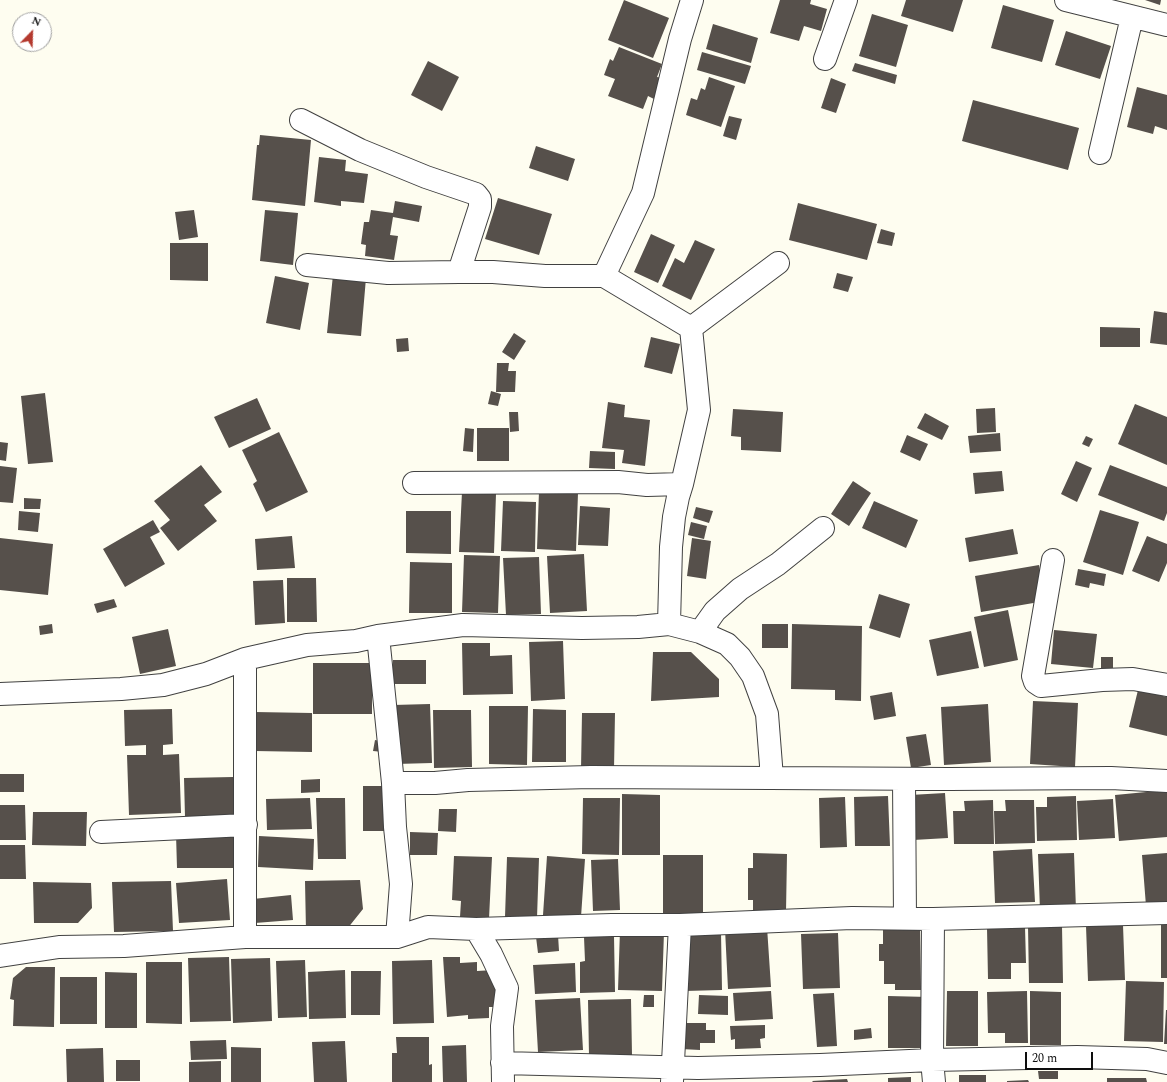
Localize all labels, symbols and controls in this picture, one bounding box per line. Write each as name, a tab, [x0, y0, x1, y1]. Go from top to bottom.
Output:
north arrow	[12, 12, 52, 52]
text: N	[29, 12, 44, 31]
scale bar	[1027, 1044, 1095, 1070]
text: 20 m	[1032, 1049, 1057, 1068]

